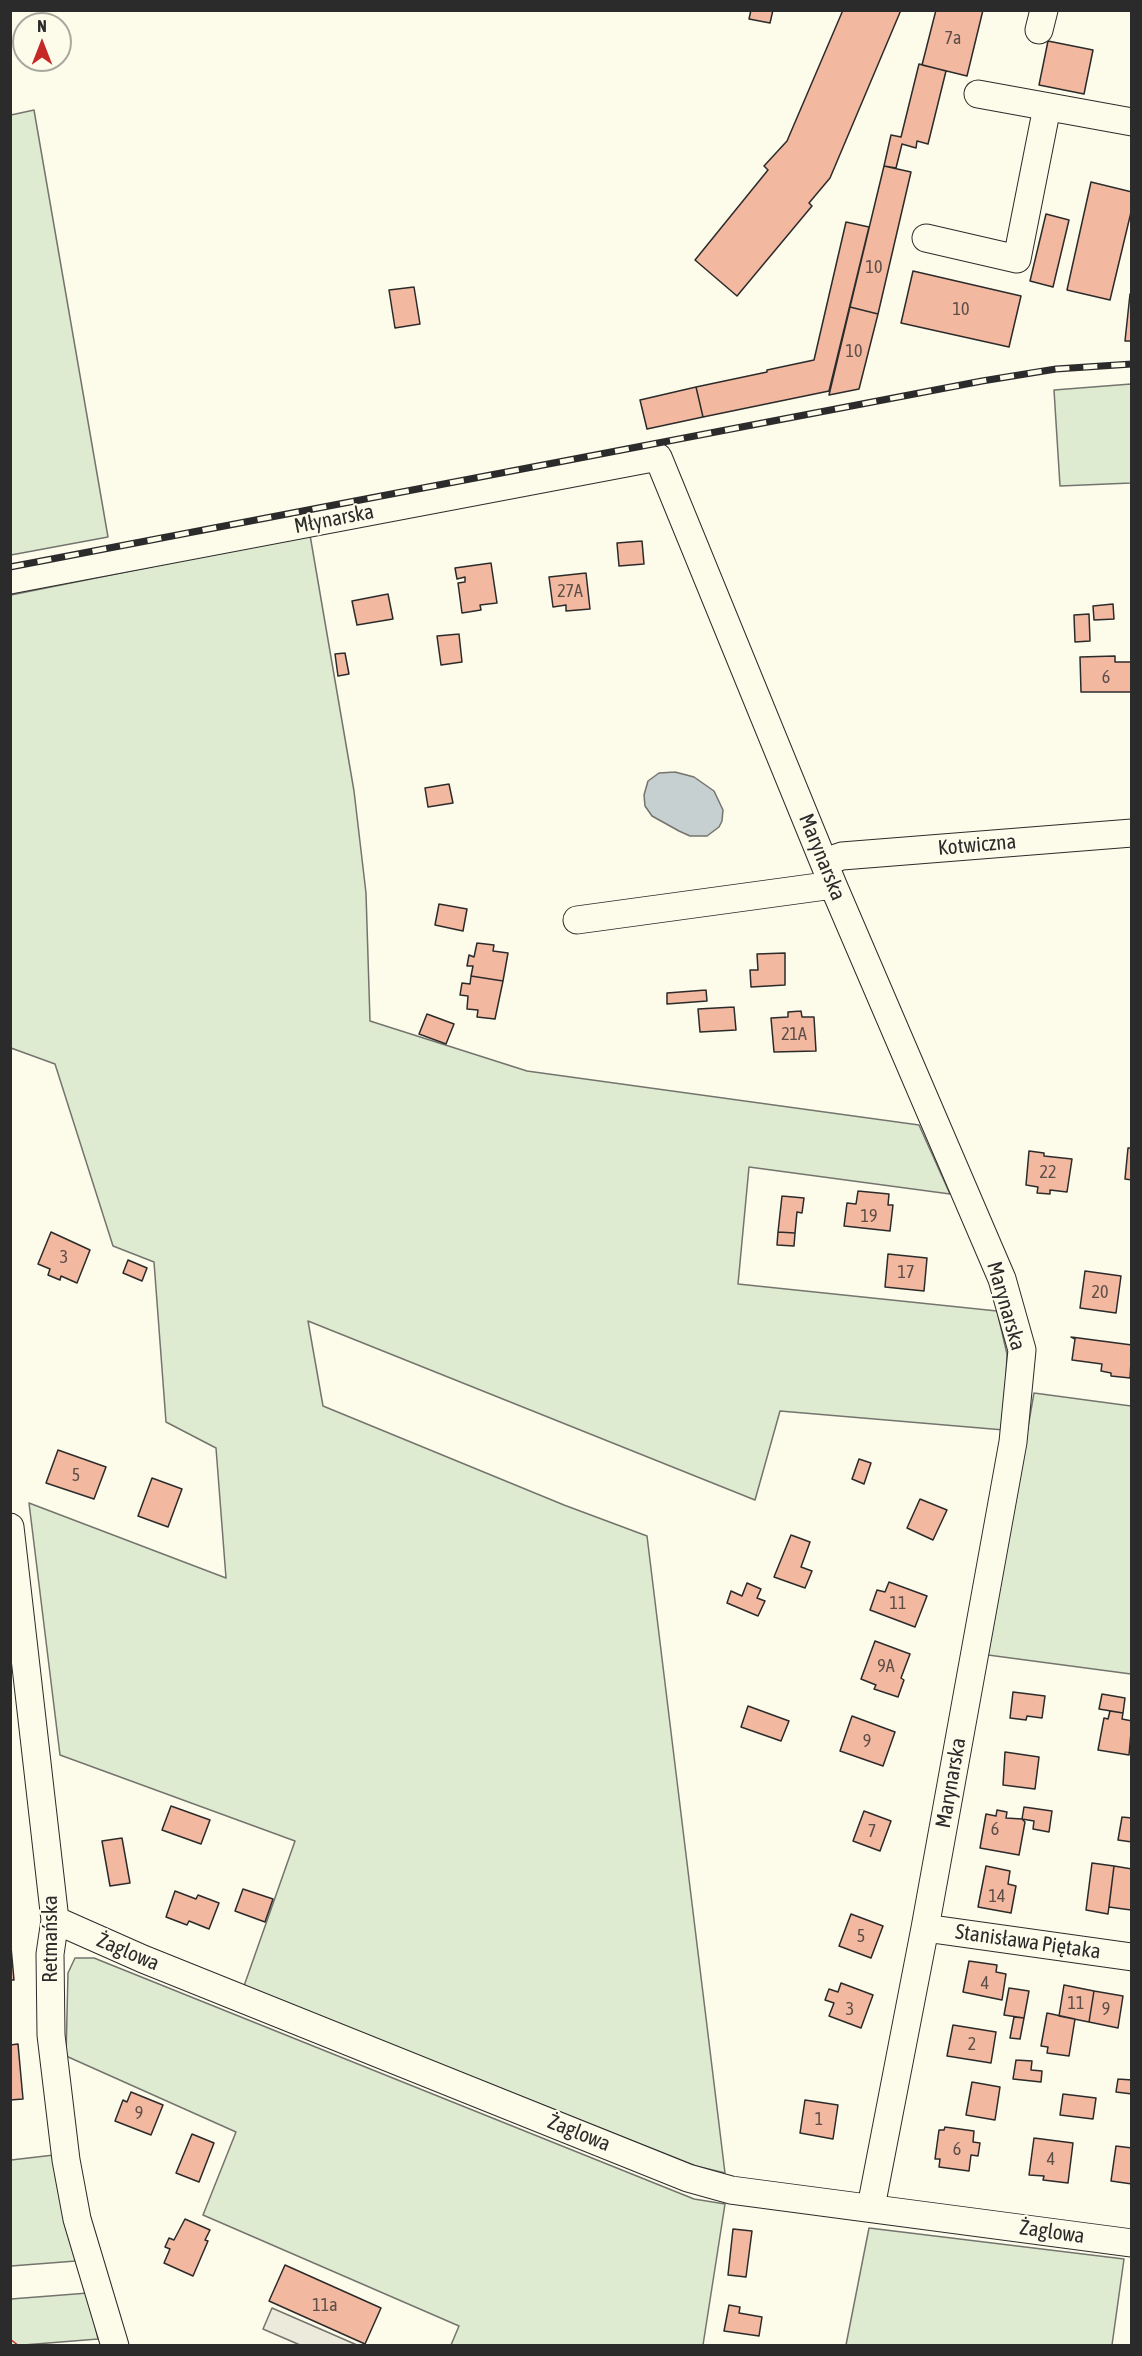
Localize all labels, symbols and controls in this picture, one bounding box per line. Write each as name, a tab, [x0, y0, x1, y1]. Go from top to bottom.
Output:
north arrow	[12, 12, 72, 72]
text: N	[37, 17, 47, 35]
house number: 7a	[945, 27, 961, 49]
house number: 10	[866, 256, 882, 278]
house number: 10	[953, 298, 969, 320]
house number: 10	[846, 340, 862, 362]
street label: Młynarska	[292, 499, 376, 539]
house number: 27A	[557, 580, 583, 602]
house number: 6	[1102, 666, 1110, 688]
street label: Marynarska	[793, 810, 851, 904]
street label: Kotwiczna	[937, 829, 1017, 861]
house number: 21A	[781, 1023, 807, 1045]
house number: 22	[1040, 1161, 1056, 1183]
house number: 19	[861, 1205, 877, 1227]
house number: 3	[60, 1246, 68, 1268]
street label: Marynarska	[981, 1259, 1031, 1353]
house number: 17	[898, 1261, 914, 1283]
house number: 20	[1092, 1281, 1108, 1303]
house number: 5	[72, 1464, 80, 1486]
house number: 11	[890, 1592, 906, 1614]
house number: 9A	[877, 1655, 895, 1677]
house number: 9	[863, 1730, 871, 1752]
street label: Marynarska	[931, 1736, 971, 1830]
house number: 6	[991, 1818, 999, 1840]
house number: 7	[868, 1820, 876, 1842]
house number: 14	[989, 1885, 1005, 1907]
street label: Retmańska	[37, 1895, 63, 1983]
street label: Stanisława Piętaka	[954, 1919, 1102, 1965]
house number: 5	[857, 1925, 865, 1947]
street label: Żaglowa	[93, 1928, 163, 1976]
house number: 4	[981, 1972, 989, 1994]
house number: 11	[1068, 1992, 1084, 2014]
house number: 3	[846, 1998, 854, 2020]
house number: 9	[1102, 1998, 1110, 2020]
house number: 2	[968, 2033, 976, 2055]
house number: 9	[135, 2102, 143, 2124]
house number: 1	[815, 2108, 823, 2130]
street label: Żaglowa	[544, 2109, 614, 2157]
house number: 6	[953, 2138, 961, 2160]
house number: 4	[1047, 2148, 1055, 2170]
street label: Żaglowa	[1018, 2215, 1086, 2249]
house number: 11a	[312, 2294, 338, 2316]

